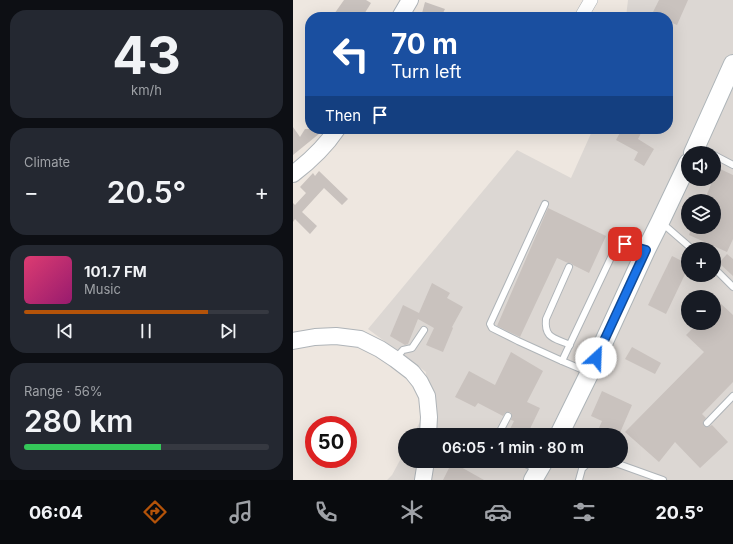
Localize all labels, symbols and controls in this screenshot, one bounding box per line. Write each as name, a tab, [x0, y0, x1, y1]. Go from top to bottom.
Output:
text: 43	[112, 24, 181, 87]
text: 70 m	[391, 27, 458, 61]
icon: left	[325, 28, 377, 80]
text: Turn left	[391, 61, 461, 82]
text: km/h	[131, 82, 162, 98]
icon: arrive	[369, 104, 391, 126]
text: Then	[325, 106, 361, 125]
map controls	[681, 146, 721, 330]
button: sound	[681, 146, 721, 186]
text: Climate	[24, 154, 70, 170]
text: 20.5°	[107, 174, 186, 210]
text: −	[24, 179, 39, 205]
text: +	[254, 179, 269, 205]
button: layers	[681, 194, 721, 234]
pin	[608, 227, 642, 261]
icon: arrive	[614, 233, 636, 255]
button: +	[681, 242, 721, 282]
text: 101.7 FM	[84, 262, 147, 281]
text: Music	[84, 281, 121, 297]
button: −	[681, 290, 721, 330]
icon: previous	[54, 320, 76, 342]
icon: pause	[135, 320, 157, 342]
icon: next	[217, 320, 239, 342]
position arrow	[575, 337, 617, 379]
text: Range · 56%	[24, 383, 103, 399]
text: 280 km	[24, 403, 133, 439]
speed limit sign: 50	[305, 416, 357, 468]
text: 06:05 · 1 min · 80 m	[442, 438, 584, 457]
icon: directions	[141, 498, 169, 526]
icon: music	[227, 498, 255, 526]
icon: phone	[312, 498, 340, 526]
icon: climate	[398, 498, 426, 526]
icon: car	[484, 498, 512, 526]
icon: filters	[570, 498, 598, 526]
text: 06:04	[29, 502, 83, 523]
text: 20.5°	[656, 502, 704, 523]

